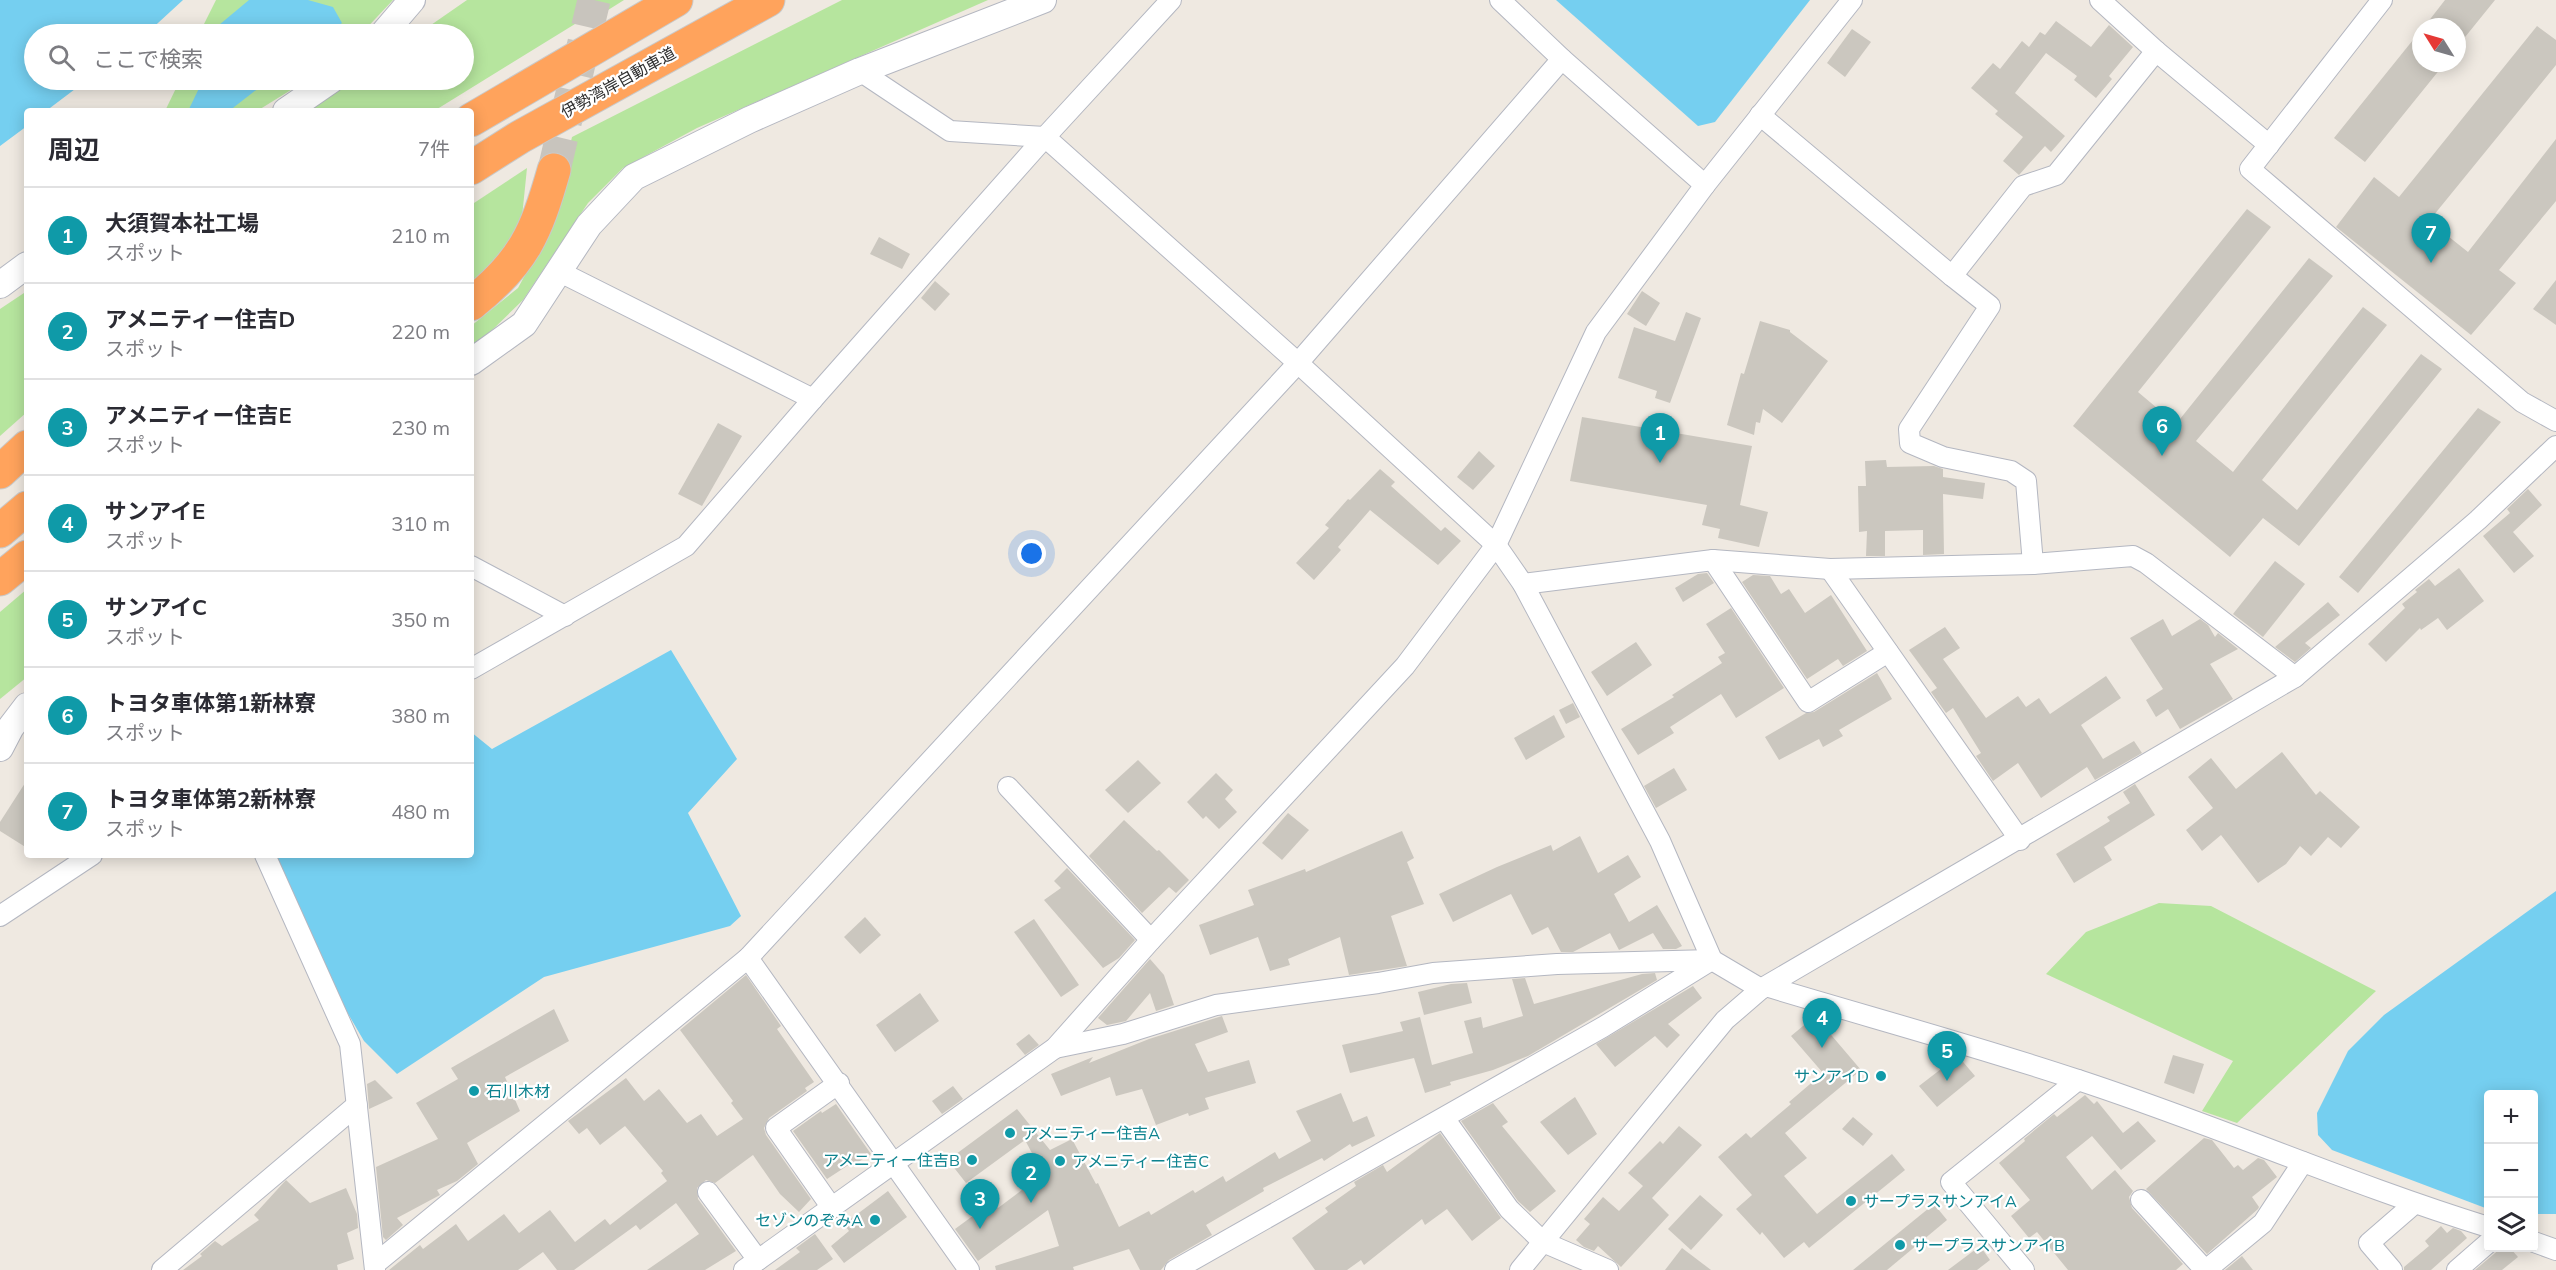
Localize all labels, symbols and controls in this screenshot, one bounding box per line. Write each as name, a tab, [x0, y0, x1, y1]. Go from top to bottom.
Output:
north arrow	[2412, 18, 2466, 72]
search box	[24, 24, 474, 90]
icon: search	[45, 41, 78, 74]
street label: 伊勢湾岸自動車道	[557, 42, 679, 122]
text: ここで検索	[93, 45, 203, 73]
text: 周辺	[48, 133, 100, 166]
text: 7件	[418, 136, 450, 161]
text: 大須賀本社工場	[105, 209, 259, 237]
pin: 7	[2412, 214, 2450, 263]
text: 1	[62, 223, 74, 248]
text: 210 m	[391, 223, 450, 248]
text: スポット	[105, 240, 185, 265]
text: アメニティー住吉D	[105, 305, 295, 333]
text: 2	[62, 319, 74, 344]
text: 220 m	[391, 319, 450, 344]
text: スポット	[105, 336, 185, 361]
text: アメニティー住吉E	[105, 401, 292, 429]
pin: 6	[2142, 406, 2182, 456]
pin: 1	[1640, 414, 1680, 463]
text: 3	[62, 415, 74, 440]
text: 230 m	[391, 415, 450, 440]
text: スポット	[105, 432, 185, 457]
text: サンアイE	[105, 497, 205, 525]
text: 4	[62, 511, 74, 536]
text: 310 m	[391, 511, 450, 536]
text: スポット	[105, 528, 185, 553]
your location	[1017, 539, 1046, 568]
text: サンアイC	[105, 593, 207, 621]
text: 5	[62, 607, 74, 632]
text: 350 m	[391, 607, 450, 632]
text: スポット	[105, 624, 185, 649]
text: トヨタ車体第1新林寮	[105, 689, 316, 717]
text: 6	[62, 703, 74, 728]
text: 380 m	[391, 703, 450, 728]
text: スポット	[105, 720, 185, 745]
text: トヨタ車体第2新林寮	[105, 785, 316, 813]
text: 7	[62, 799, 74, 824]
text: 480 m	[391, 799, 450, 824]
text: スポット	[105, 816, 185, 841]
pin: 4	[1802, 998, 1842, 1048]
pin: 5	[1928, 1032, 1966, 1081]
place label: サンアイD	[1794, 1066, 1869, 1086]
marker: サンアイD	[1874, 1069, 1888, 1083]
place label: 石川木材	[486, 1081, 550, 1101]
marker: 石川木材	[467, 1084, 481, 1098]
map controls	[2484, 1090, 2538, 1252]
button: +	[2484, 1090, 2538, 1144]
place label: アメニティー住吉A	[1022, 1123, 1160, 1143]
marker: アメニティー住吉A	[1003, 1126, 1017, 1140]
button: −	[2484, 1144, 2538, 1198]
place label: アメニティー住吉B	[823, 1150, 960, 1170]
place label: アメニティー住吉C	[1072, 1151, 1209, 1171]
marker: アメニティー住吉B	[965, 1153, 979, 1167]
pin: 2	[1012, 1154, 1050, 1203]
marker: アメニティー住吉C	[1053, 1154, 1067, 1168]
pin: 3	[960, 1180, 1000, 1229]
place label: サープラスサンアイA	[1863, 1191, 2017, 1211]
marker: サープラスサンアイA	[1844, 1194, 1858, 1208]
button: layers	[2484, 1198, 2538, 1252]
place label: セゾンのぞみA	[755, 1210, 863, 1230]
marker: セゾンのぞみA	[868, 1213, 882, 1227]
place label: サープラスサンアイB	[1912, 1235, 2065, 1255]
marker: サープラスサンアイB	[1893, 1238, 1907, 1252]

